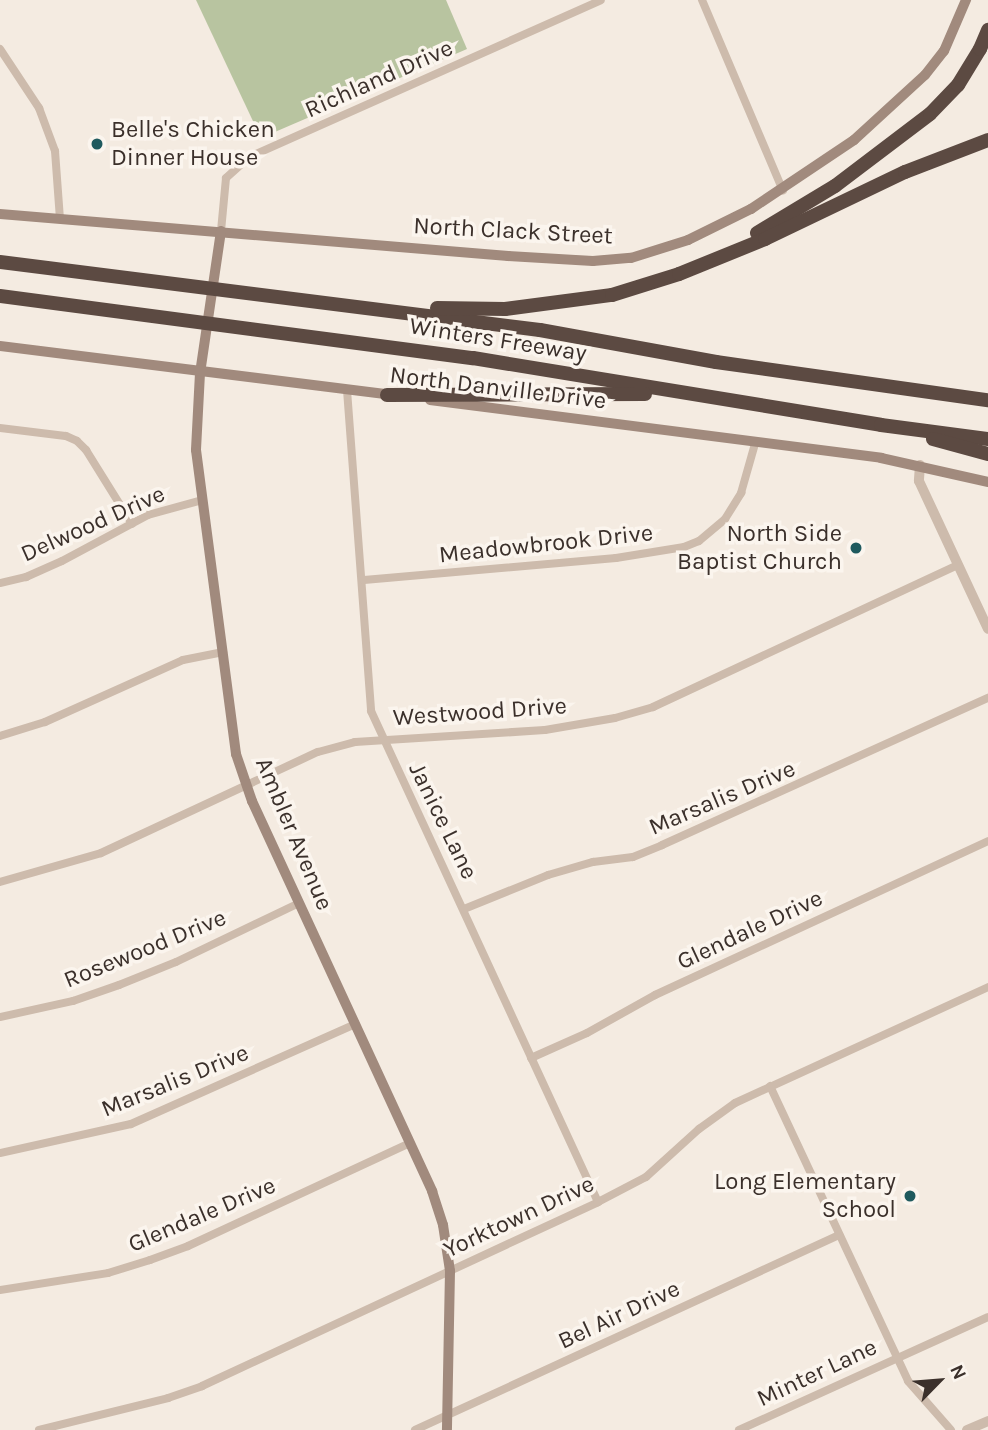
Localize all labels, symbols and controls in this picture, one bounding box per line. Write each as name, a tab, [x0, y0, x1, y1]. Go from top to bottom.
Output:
street label: Richland Drive	[300, 33, 458, 125]
place label: Belle's Chicken Dinner House	[111, 116, 275, 172]
marker: Belle's Chicken Dinner House	[89, 136, 105, 152]
street label: North Clack Street	[413, 211, 613, 251]
street label: Winters Freeway	[407, 312, 589, 368]
street label: North Danville Drive	[388, 360, 608, 416]
street label: Delwood Drive	[17, 479, 169, 569]
street label: Meadowbrook Drive	[438, 518, 654, 570]
place label: North Side Baptist Church	[677, 520, 842, 576]
marker: North Side Baptist Church	[848, 540, 864, 556]
street label: Westwood Drive	[392, 692, 568, 732]
street label: Ambler Avenue	[249, 753, 339, 915]
street label: Marsalis Drive	[644, 754, 800, 842]
street label: Janice Lane	[402, 758, 484, 884]
street label: Glendale Drive	[673, 884, 827, 976]
street label: Rosewood Drive	[60, 903, 230, 995]
street label: Marsalis Drive	[97, 1038, 253, 1124]
place label: Long Elementary School	[714, 1168, 896, 1224]
street label: Yorktown Drive	[439, 1170, 599, 1264]
street label: Glendale Drive	[124, 1171, 280, 1259]
marker: Long Elementary School	[902, 1188, 918, 1204]
street label: Bel Air Drive	[554, 1274, 684, 1356]
street label: Minter Lane	[752, 1333, 882, 1413]
north arrow	[904, 1346, 974, 1416]
text: N	[945, 1361, 971, 1383]

